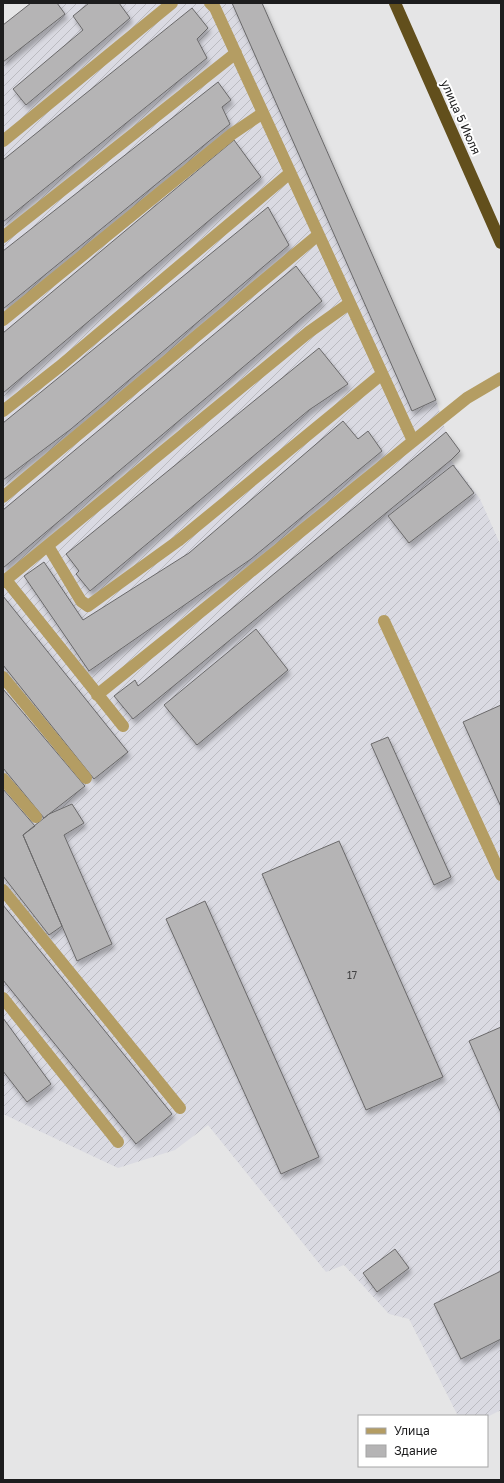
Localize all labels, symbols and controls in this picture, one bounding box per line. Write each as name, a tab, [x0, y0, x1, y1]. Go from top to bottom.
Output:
street label: улица 5 Июля	[438, 77, 484, 157]
house number: 17	[347, 969, 357, 981]
legend	[358, 1415, 488, 1467]
text: Улица	[394, 1423, 430, 1438]
text: Здание	[394, 1443, 437, 1458]

